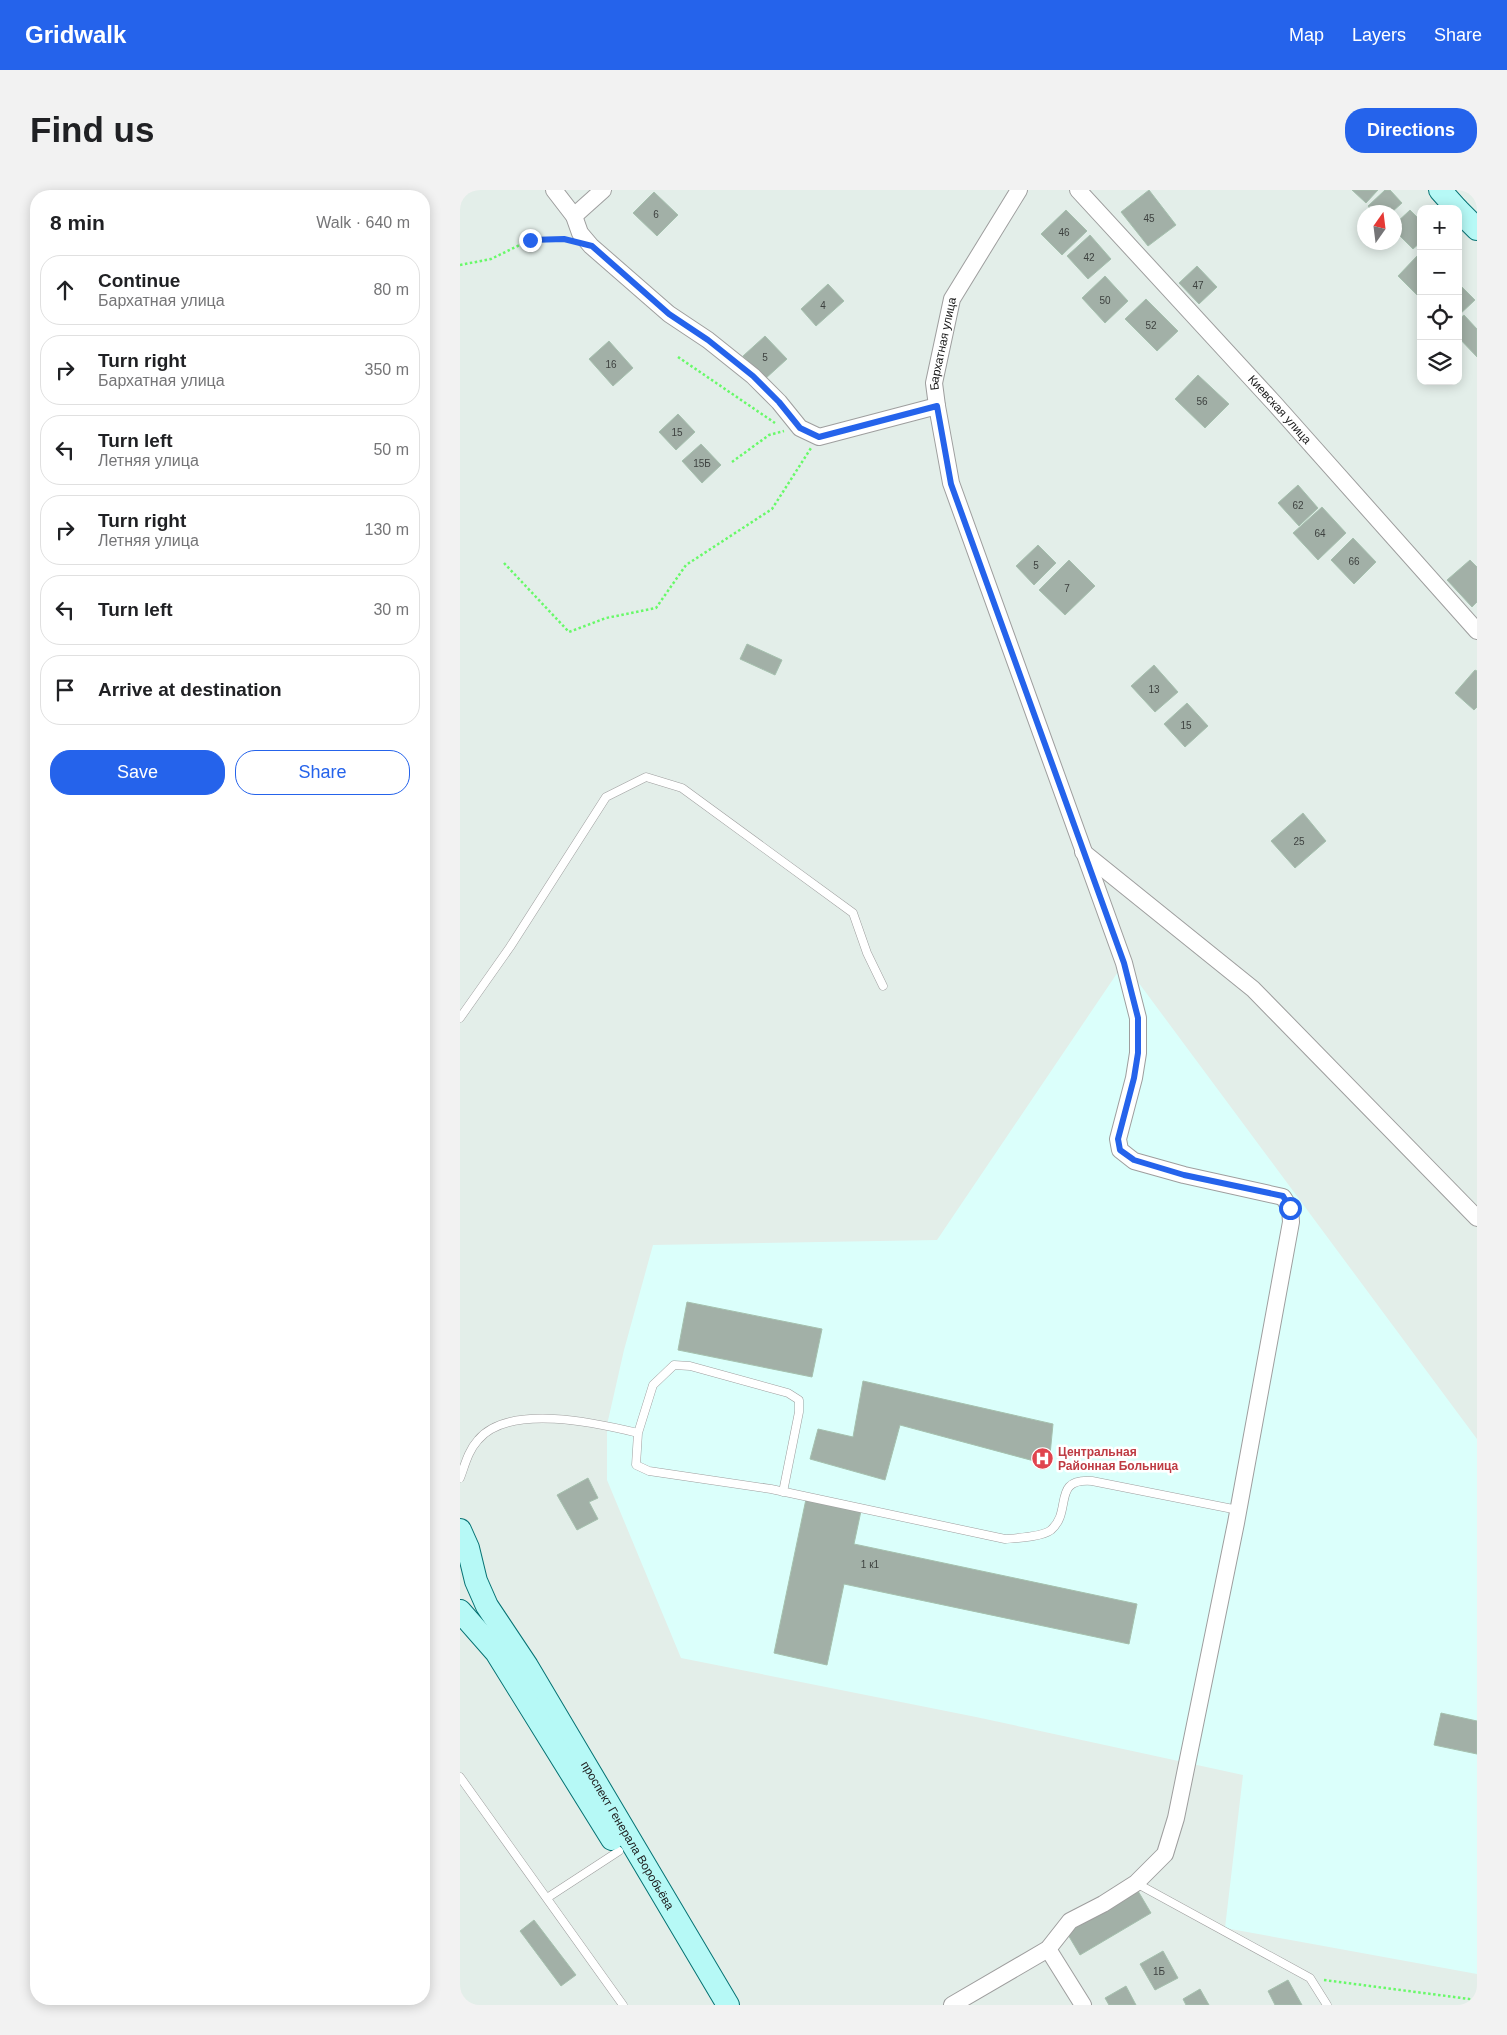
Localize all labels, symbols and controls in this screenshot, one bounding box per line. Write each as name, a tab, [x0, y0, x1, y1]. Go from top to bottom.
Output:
text: Gridwalk	[25, 21, 126, 48]
text: Map	[1289, 25, 1324, 45]
text: Layers	[1352, 25, 1406, 45]
text: Share	[1434, 25, 1482, 45]
button: Directions	[1345, 108, 1477, 153]
text: Find us	[30, 110, 154, 149]
north arrow	[1357, 205, 1402, 250]
map controls	[1417, 205, 1462, 385]
button: +	[1417, 205, 1462, 250]
house number: 6	[653, 209, 659, 220]
text: 8 min	[50, 211, 105, 234]
house number: 45	[1143, 213, 1155, 224]
text: Walk · 640 m	[316, 214, 410, 231]
house number: 46	[1058, 227, 1070, 238]
route end	[519, 229, 542, 252]
button: −	[1417, 250, 1462, 295]
house number: 42	[1083, 252, 1095, 263]
text: Continue	[98, 270, 180, 291]
icon: ahead	[51, 276, 79, 304]
house number: 47	[1192, 280, 1204, 291]
text: 80 m	[373, 281, 409, 298]
text: Бархатная улица	[98, 292, 225, 309]
street label: Бархатная улица	[927, 295, 959, 391]
house number: 50	[1099, 295, 1111, 306]
button: locate	[1417, 295, 1462, 340]
house number: 4	[820, 300, 826, 311]
house number: 52	[1145, 320, 1157, 331]
button: layers	[1417, 340, 1462, 385]
text: Turn right	[98, 350, 186, 371]
house number: 5	[762, 352, 768, 363]
icon: right	[51, 356, 79, 384]
house number: 16	[605, 359, 617, 370]
text: 350 m	[365, 361, 409, 378]
text: Бархатная улица	[98, 372, 225, 389]
street label: Киевская улица	[1245, 372, 1314, 447]
house number: 56	[1196, 396, 1208, 407]
house number: 15	[671, 427, 683, 438]
text: Turn left	[98, 430, 173, 451]
icon: left	[51, 436, 79, 464]
text: 50 m	[373, 441, 409, 458]
text: Летняя улица	[98, 452, 199, 469]
house number: 15Б	[693, 458, 711, 469]
house number: 62	[1292, 500, 1304, 511]
text: Turn right	[98, 510, 186, 531]
icon: right	[51, 516, 79, 544]
text: 130 m	[365, 521, 409, 538]
house number: 64	[1314, 528, 1326, 539]
text: Летняя улица	[98, 532, 199, 549]
house number: 66	[1348, 556, 1360, 567]
house number: 5	[1033, 560, 1039, 571]
house number: 7	[1064, 583, 1070, 594]
icon: left	[51, 596, 79, 624]
text: Turn left	[98, 599, 173, 620]
text: 30 m	[373, 601, 409, 618]
icon: arrive	[51, 676, 79, 704]
text: Arrive at destination	[98, 679, 282, 700]
house number: 13	[1148, 684, 1160, 695]
house number: 15	[1180, 720, 1192, 731]
button: Save	[50, 750, 225, 795]
button: Share	[235, 750, 410, 795]
house number: 25	[1293, 836, 1305, 847]
route start	[1279, 1197, 1302, 1220]
place label: Центральная Районная Больница	[1058, 1445, 1179, 1473]
hospital icon: Центральная Районная Больница	[1030, 1447, 1054, 1471]
house number: 1 к1	[861, 1559, 880, 1570]
street label: проспект Генерала Воробьёва	[578, 1759, 677, 1912]
house number: 1Б	[1153, 1966, 1165, 1977]

